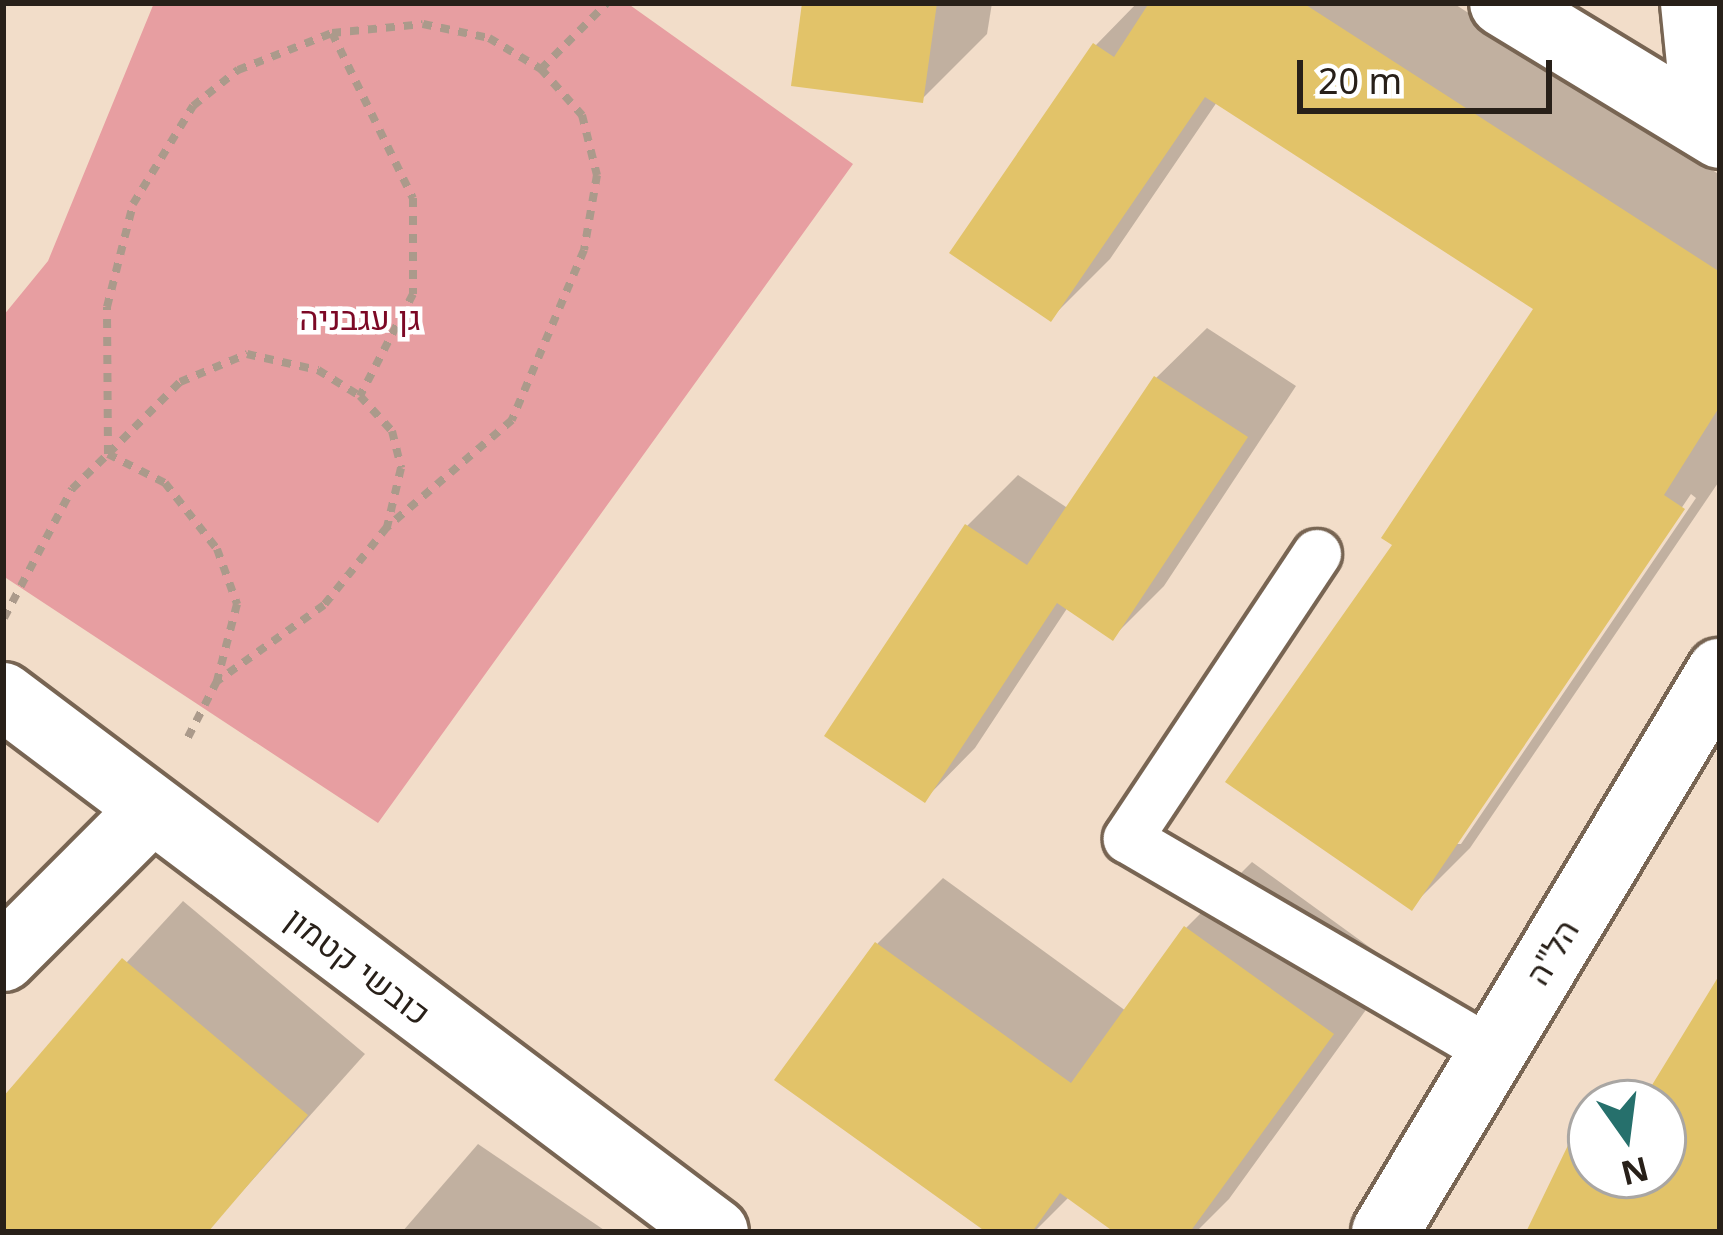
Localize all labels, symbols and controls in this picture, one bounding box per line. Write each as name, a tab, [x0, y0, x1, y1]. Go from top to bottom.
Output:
scale bar	[1303, 36, 1558, 110]
text: 20 m	[1318, 56, 1402, 105]
park label: גן עגבניה	[299, 298, 421, 338]
street label: כובשי קטמון	[278, 899, 438, 1033]
street label: הל"ה	[1517, 912, 1587, 992]
north arrow	[1567, 1079, 1687, 1199]
text: N	[1617, 1146, 1654, 1197]

